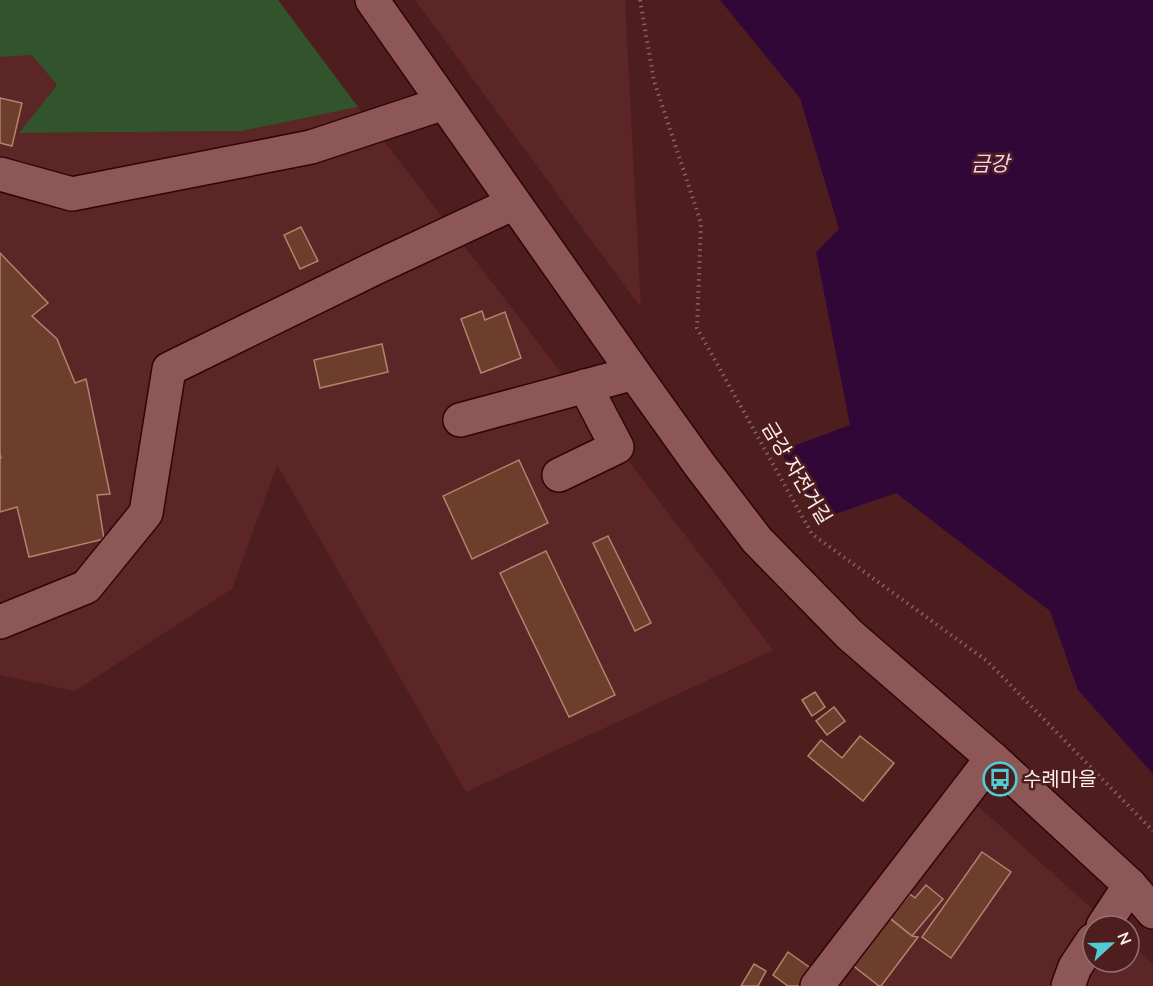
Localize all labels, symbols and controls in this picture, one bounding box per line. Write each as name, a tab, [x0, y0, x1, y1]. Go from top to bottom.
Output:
water label: 금강	[971, 150, 1012, 178]
street label: 금강 자전거길	[755, 417, 838, 530]
bus stop icon: 수례마을	[982, 761, 1018, 797]
place label: 수례마을	[1023, 766, 1097, 793]
north arrow	[1081, 914, 1141, 974]
text: N	[1112, 929, 1136, 948]

